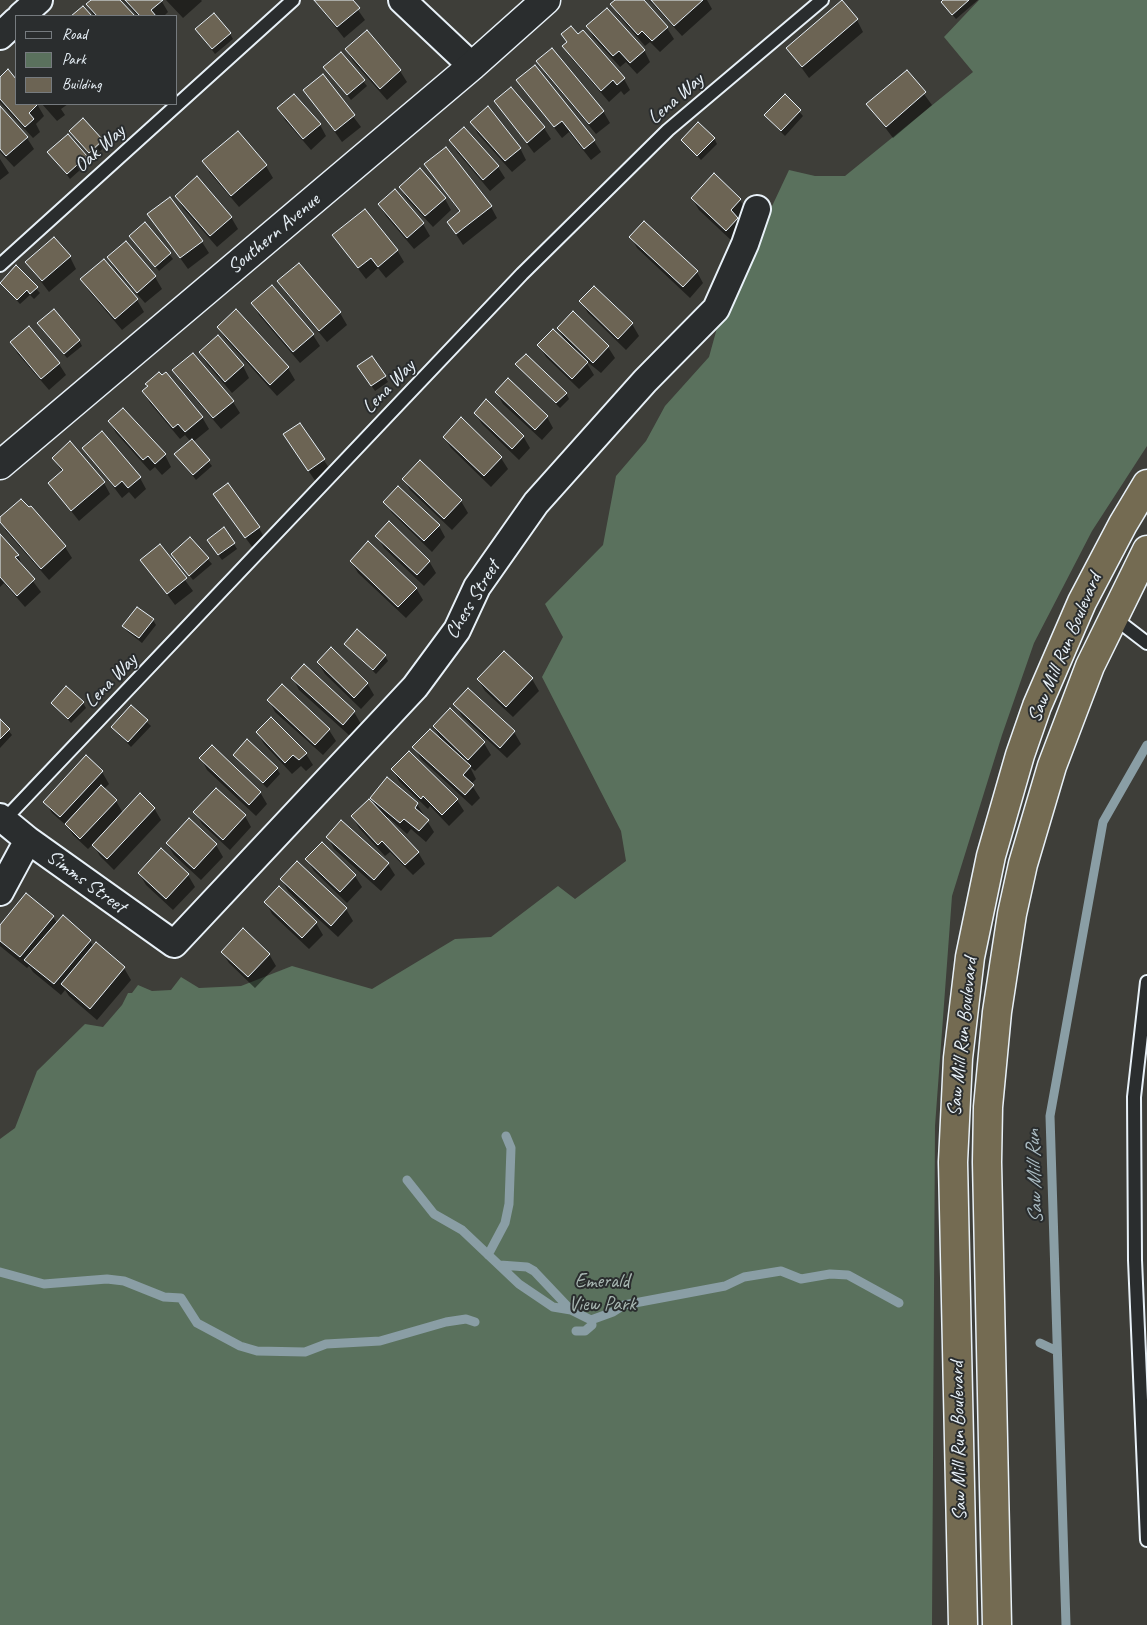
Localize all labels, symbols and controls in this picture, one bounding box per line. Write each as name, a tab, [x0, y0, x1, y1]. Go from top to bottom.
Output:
legend	[15, 15, 178, 105]
text: Road	[62, 25, 87, 44]
text: Park	[62, 50, 86, 69]
street label: Lena Way	[643, 68, 709, 130]
text: Building	[62, 75, 101, 94]
street label: Oak Way	[70, 120, 130, 178]
street label: Southern Avenue	[223, 188, 325, 280]
street label: Lena Way	[357, 355, 421, 419]
street label: Chess Street	[440, 556, 506, 644]
street label: Saw Mill Run Boulevard	[1023, 570, 1107, 726]
street label: Lena Way	[79, 649, 143, 713]
street label: Simms Street	[42, 845, 130, 919]
street label: Saw Mill Run Boulevard	[943, 956, 983, 1118]
water label: Saw Mill Run	[1021, 1129, 1049, 1225]
park label: Emerald View Park	[569, 1270, 635, 1317]
street label: Saw Mill Run Boulevard	[946, 1361, 972, 1521]

